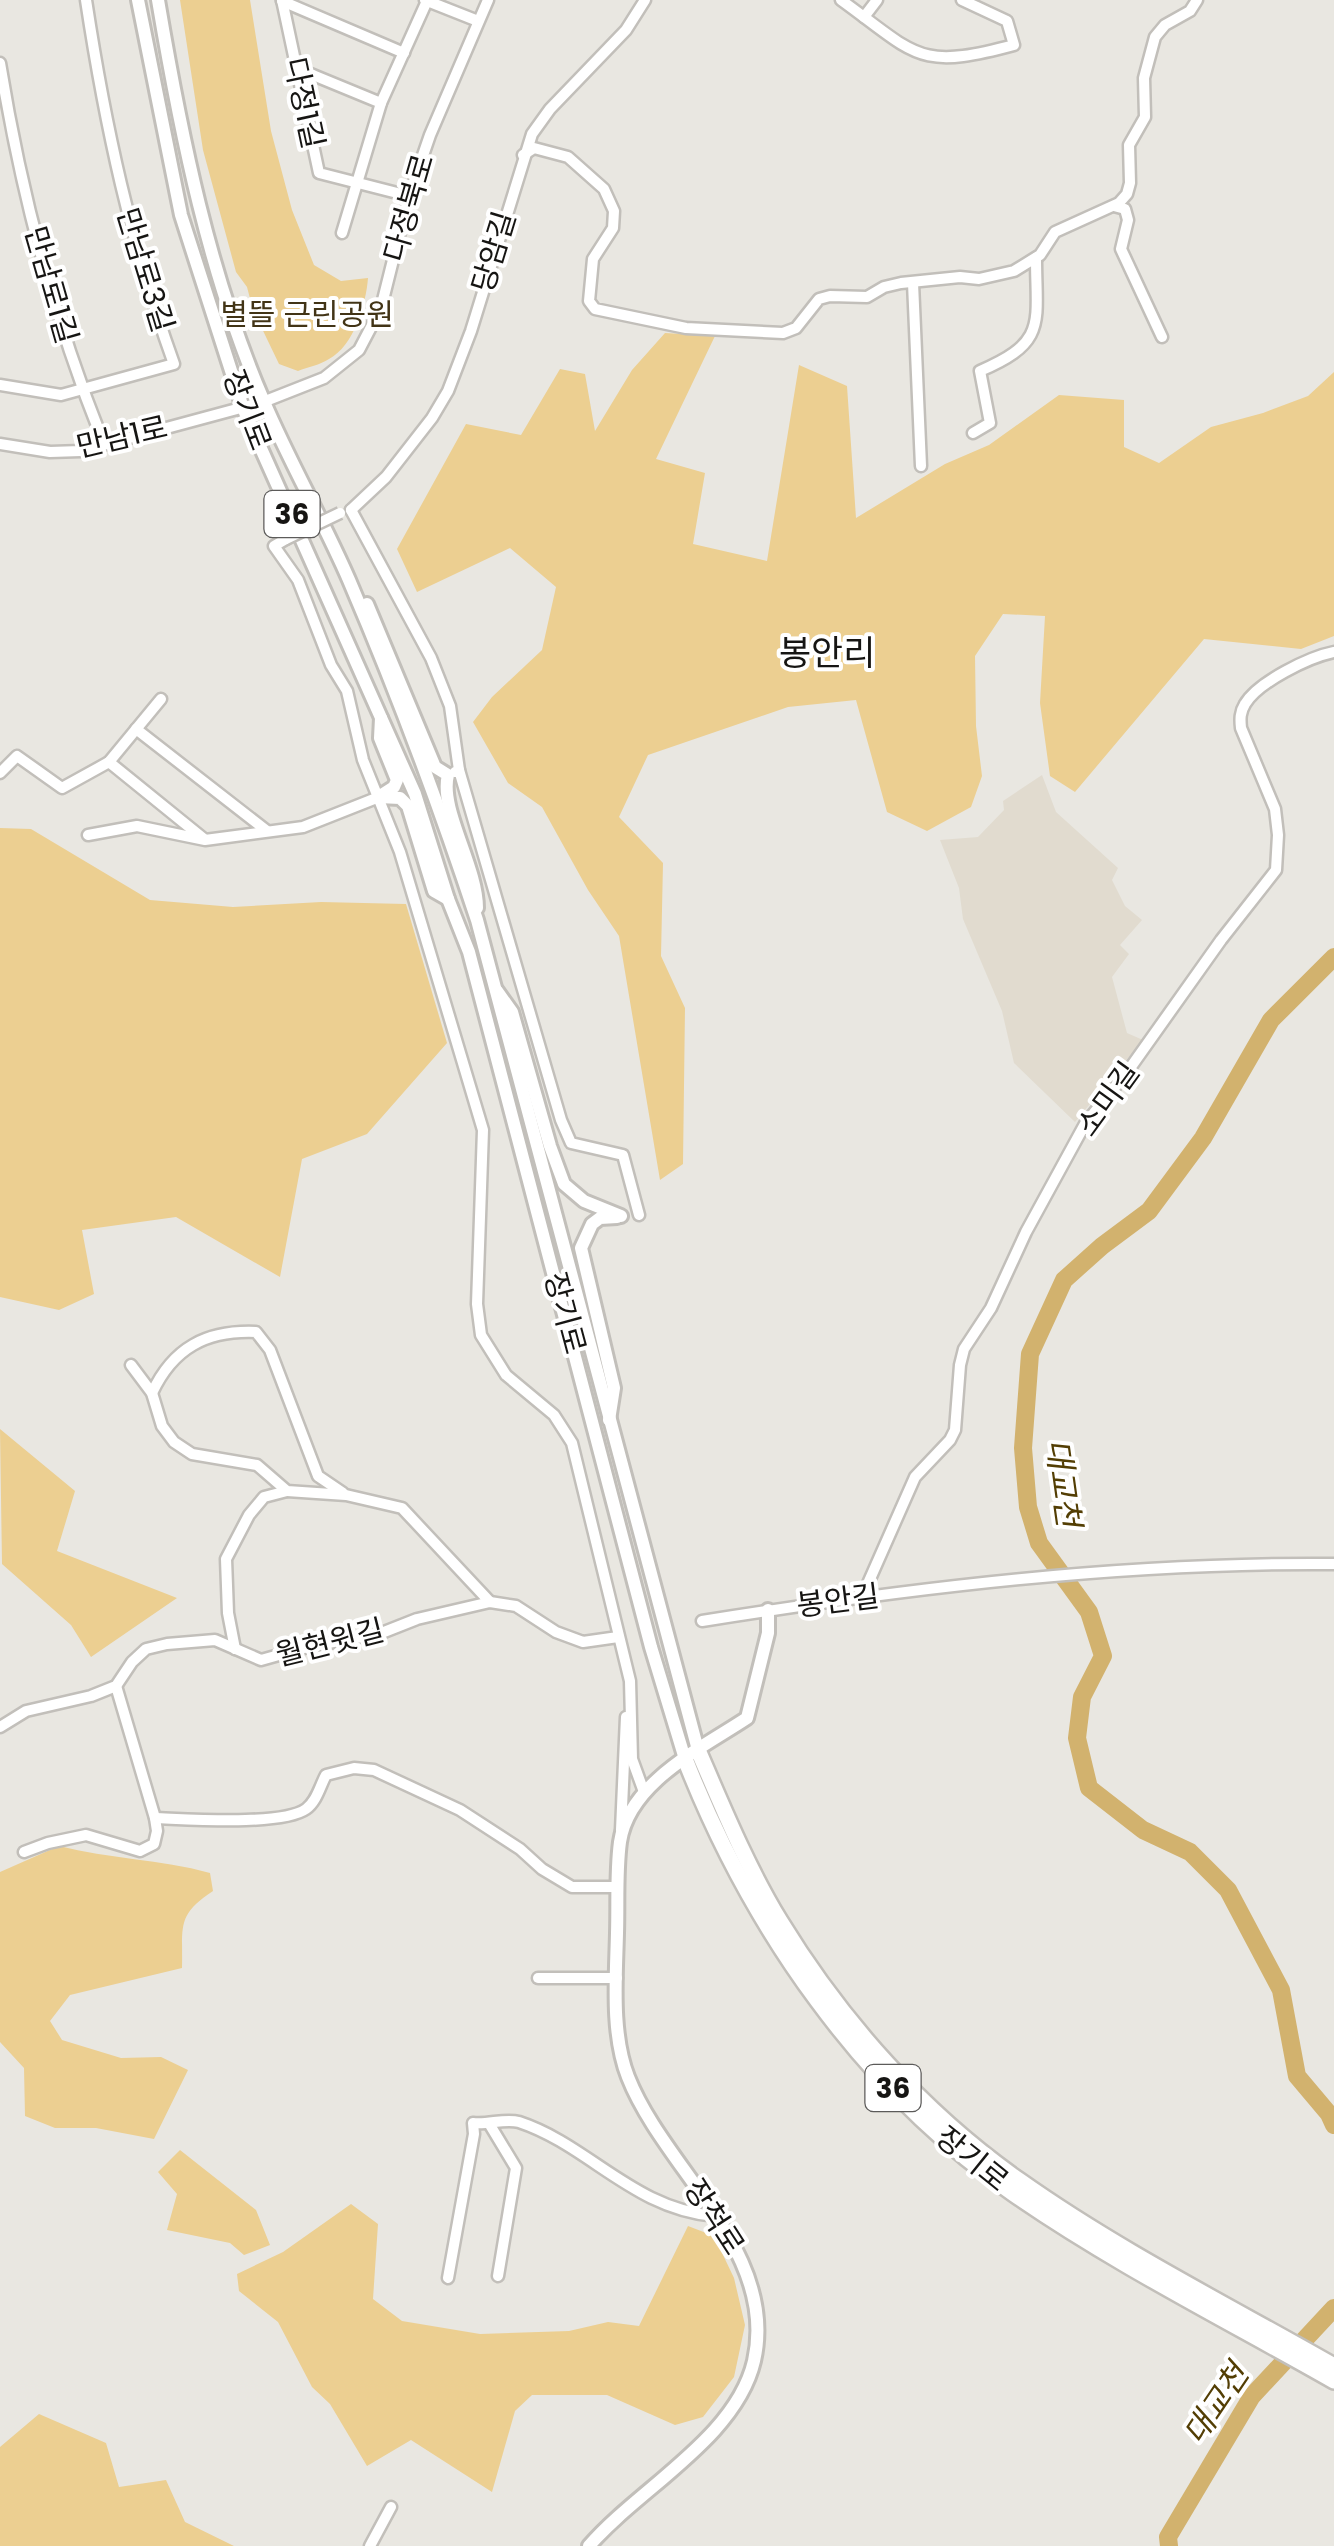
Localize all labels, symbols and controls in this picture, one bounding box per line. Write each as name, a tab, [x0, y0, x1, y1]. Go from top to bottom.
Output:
street label: 다정1길	[274, 53, 335, 153]
street label: 다정북로	[373, 149, 444, 267]
street label: 만남로3길	[106, 202, 185, 337]
street label: 당암길	[461, 206, 526, 298]
street label: 만남로1길	[14, 221, 89, 348]
park label: 별뜰 근린공원	[220, 293, 394, 336]
street label: 장기로	[213, 363, 282, 456]
street label: 만남1로	[72, 405, 172, 468]
road number: 36	[264, 491, 320, 537]
district label: 봉안리	[779, 628, 875, 677]
street label: 소미길	[1066, 1053, 1149, 1145]
street label: 장기로	[534, 1267, 597, 1358]
water label: 대교천	[1035, 1436, 1092, 1533]
street label: 봉안길	[794, 1574, 882, 1627]
street label: 월현윗길	[271, 1608, 389, 1677]
road number: 36	[866, 2065, 920, 2111]
street label: 장기로	[927, 2116, 1018, 2201]
street label: 장척로	[674, 2170, 755, 2263]
water label: 대교천	[1172, 2352, 1261, 2453]

